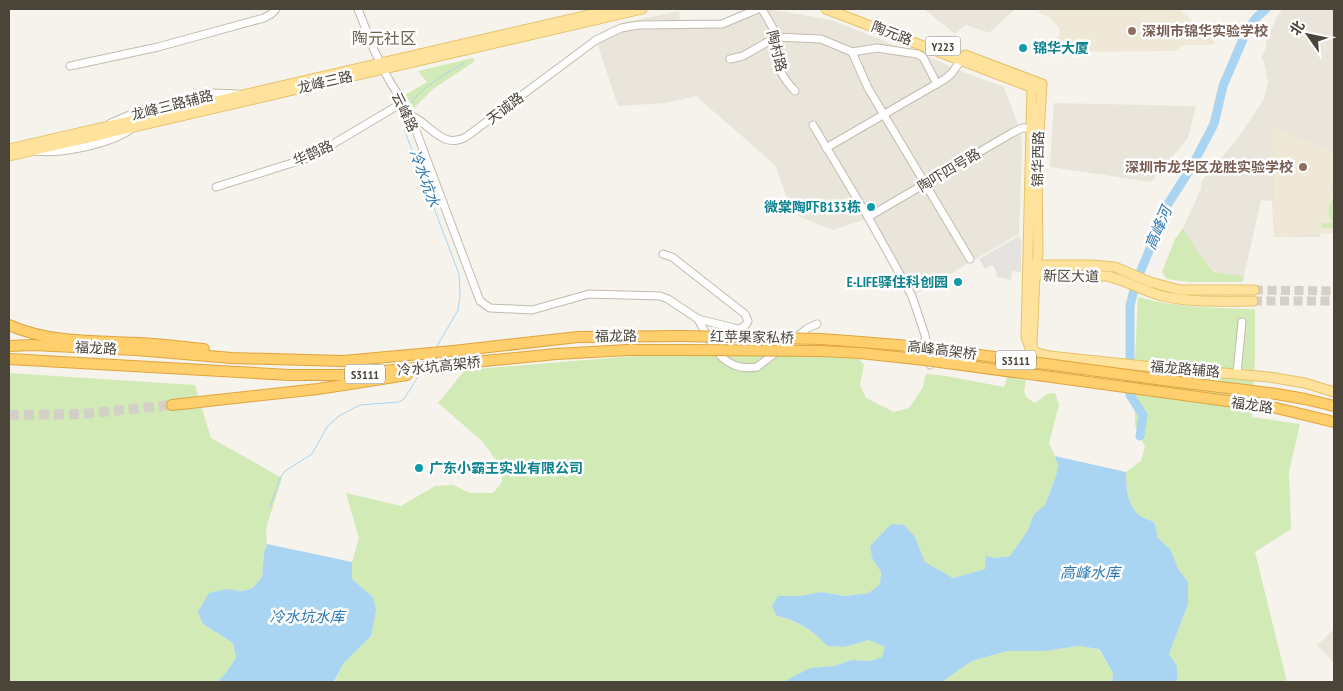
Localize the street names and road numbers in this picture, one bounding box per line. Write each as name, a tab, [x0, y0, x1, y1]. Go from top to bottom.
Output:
street label: 陶元路	[869, 17, 915, 49]
street label: 陶村路	[763, 28, 791, 74]
road number: Y223	[926, 36, 960, 56]
street label: 龙峰三路	[296, 67, 354, 97]
street label: 龙峰三路辅路	[129, 86, 215, 124]
street label: 天诚路	[483, 88, 527, 128]
street label: 云峰路	[388, 89, 422, 135]
street label: 锦华西路	[1029, 131, 1047, 187]
street label: 华鹊路	[290, 136, 336, 170]
street label: 陶吓四号路	[914, 144, 984, 196]
street label: 新区大道	[1043, 267, 1099, 285]
street label: 福龙路	[595, 327, 637, 345]
street label: 红苹果家私桥	[710, 327, 794, 347]
street label: 高峰高架桥	[906, 337, 978, 363]
street label: 福龙路	[75, 338, 117, 358]
road number: S3111	[996, 350, 1036, 370]
street label: 冷水坑高架桥	[396, 353, 482, 379]
street label: 福龙路辅路	[1149, 357, 1221, 381]
road number: S3111	[345, 364, 385, 384]
street label: 福龙路	[1230, 393, 1274, 417]

